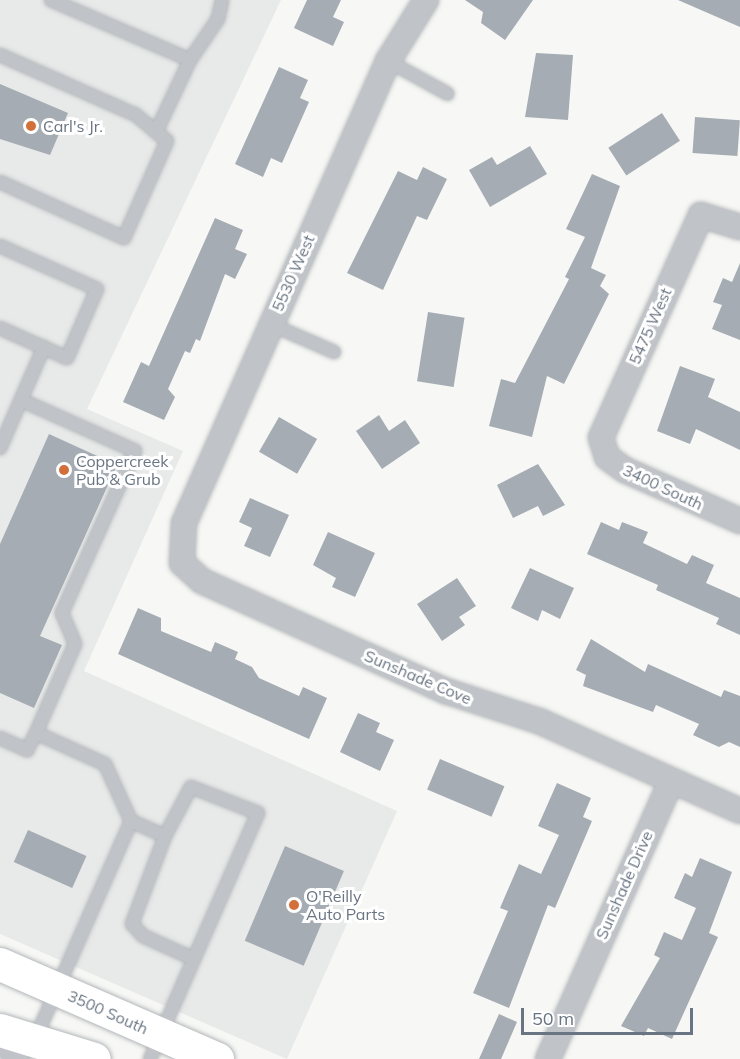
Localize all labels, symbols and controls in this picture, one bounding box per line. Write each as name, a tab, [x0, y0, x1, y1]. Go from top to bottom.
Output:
place label: Carl's Jr.	[43, 116, 103, 136]
marker: Carl's Jr.	[24, 119, 38, 133]
street label: 5530 West	[268, 232, 318, 314]
street label: 5475 West	[625, 285, 675, 367]
place label: Coppercreek Pub & Grub	[76, 451, 168, 489]
street label: 3400 South	[620, 460, 706, 514]
marker: Coppercreek Pub & Grub	[57, 463, 71, 477]
street label: Sunshade Cove	[362, 646, 474, 708]
street label: Sunshade Drive	[592, 828, 656, 942]
place label: O'Reilly Auto Parts	[306, 886, 385, 924]
marker: O'Reilly Auto Parts	[287, 898, 301, 912]
street label: 3500 South	[65, 986, 151, 1038]
scale bar	[524, 996, 696, 1034]
text: 50 m	[532, 1007, 574, 1030]

